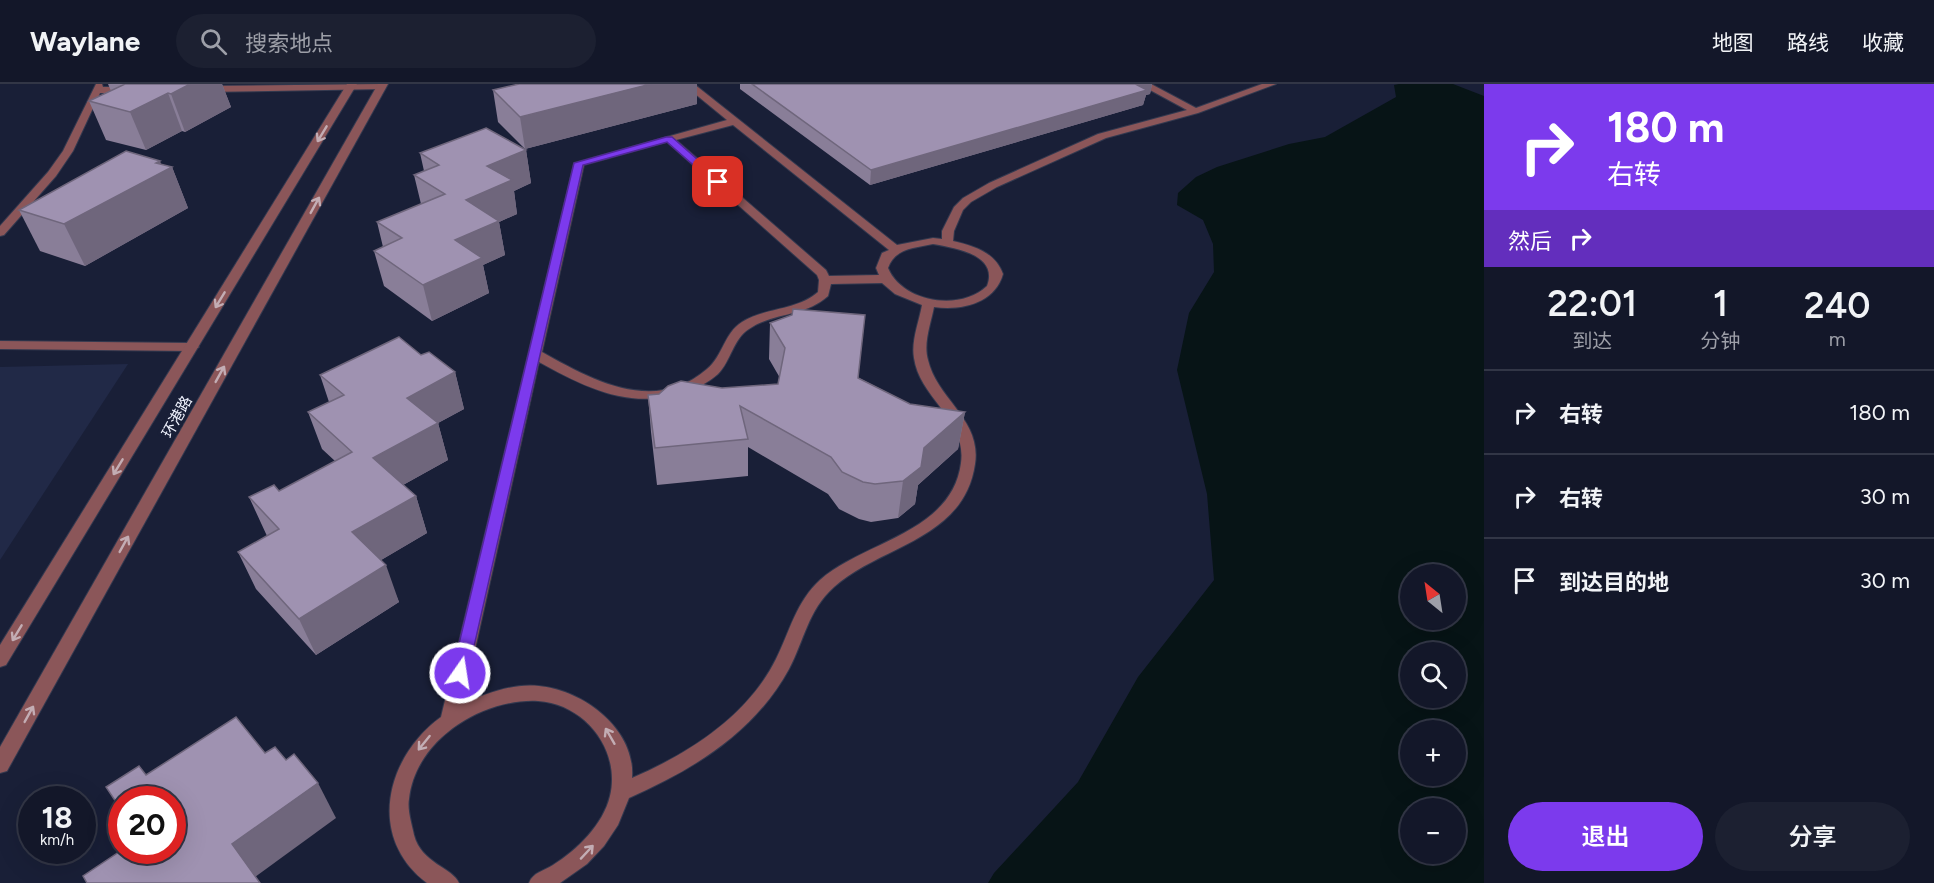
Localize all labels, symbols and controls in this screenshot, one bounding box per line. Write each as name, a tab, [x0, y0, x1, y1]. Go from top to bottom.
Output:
search box	[176, 14, 596, 68]
text: Waylane	[30, 24, 140, 58]
icon: search	[197, 25, 230, 58]
text: 搜索地点	[245, 30, 333, 57]
text: 地图	[1712, 30, 1754, 55]
text: 路线	[1787, 30, 1829, 55]
text: 收藏	[1862, 30, 1904, 55]
text: 180 m	[1607, 102, 1724, 153]
icon: right	[1508, 108, 1586, 186]
one-way arrow	[315, 125, 327, 142]
pin	[692, 156, 743, 207]
text: 右转	[1607, 158, 1661, 191]
icon: arrive	[701, 165, 734, 198]
one-way arrow	[310, 196, 322, 213]
icon: right	[1564, 222, 1597, 255]
text: 然后	[1508, 228, 1552, 255]
text: 22:01	[1548, 282, 1637, 325]
text: 1	[1713, 282, 1728, 325]
text: 240	[1804, 284, 1870, 327]
one-way arrow	[214, 291, 226, 308]
text: m	[1829, 327, 1846, 351]
text: 到达	[1572, 329, 1612, 353]
text: 分钟	[1701, 329, 1741, 353]
one-way arrow	[215, 366, 226, 384]
street label: 环港路	[158, 393, 196, 441]
icon: right	[1508, 396, 1541, 429]
text: 180 m	[1849, 399, 1910, 426]
text: 右转	[1559, 401, 1603, 428]
one-way arrow	[112, 458, 125, 475]
icon: right	[1508, 480, 1541, 513]
text: 30 m	[1860, 483, 1910, 510]
text: 右转	[1559, 485, 1603, 512]
one-way arrow	[119, 536, 130, 554]
north arrow	[1400, 564, 1466, 630]
map controls	[1400, 564, 1466, 864]
icon: arrive	[1508, 564, 1541, 597]
text: 30 m	[1860, 567, 1910, 594]
text: 到达目的地	[1559, 569, 1669, 596]
one-way arrow	[10, 624, 22, 641]
position arrow	[428, 641, 492, 705]
button: search	[1400, 642, 1466, 708]
one-way arrow	[24, 706, 35, 724]
button: +	[1400, 720, 1466, 786]
one-way arrow	[604, 728, 616, 745]
one-way arrow	[417, 735, 430, 751]
speed limit sign: 20	[108, 786, 186, 864]
button: −	[1400, 798, 1466, 864]
text: 18	[41, 799, 73, 836]
button: 退出	[1508, 802, 1703, 871]
button: 分享	[1715, 802, 1910, 871]
text: km/h	[40, 831, 74, 849]
one-way arrow	[580, 844, 594, 859]

